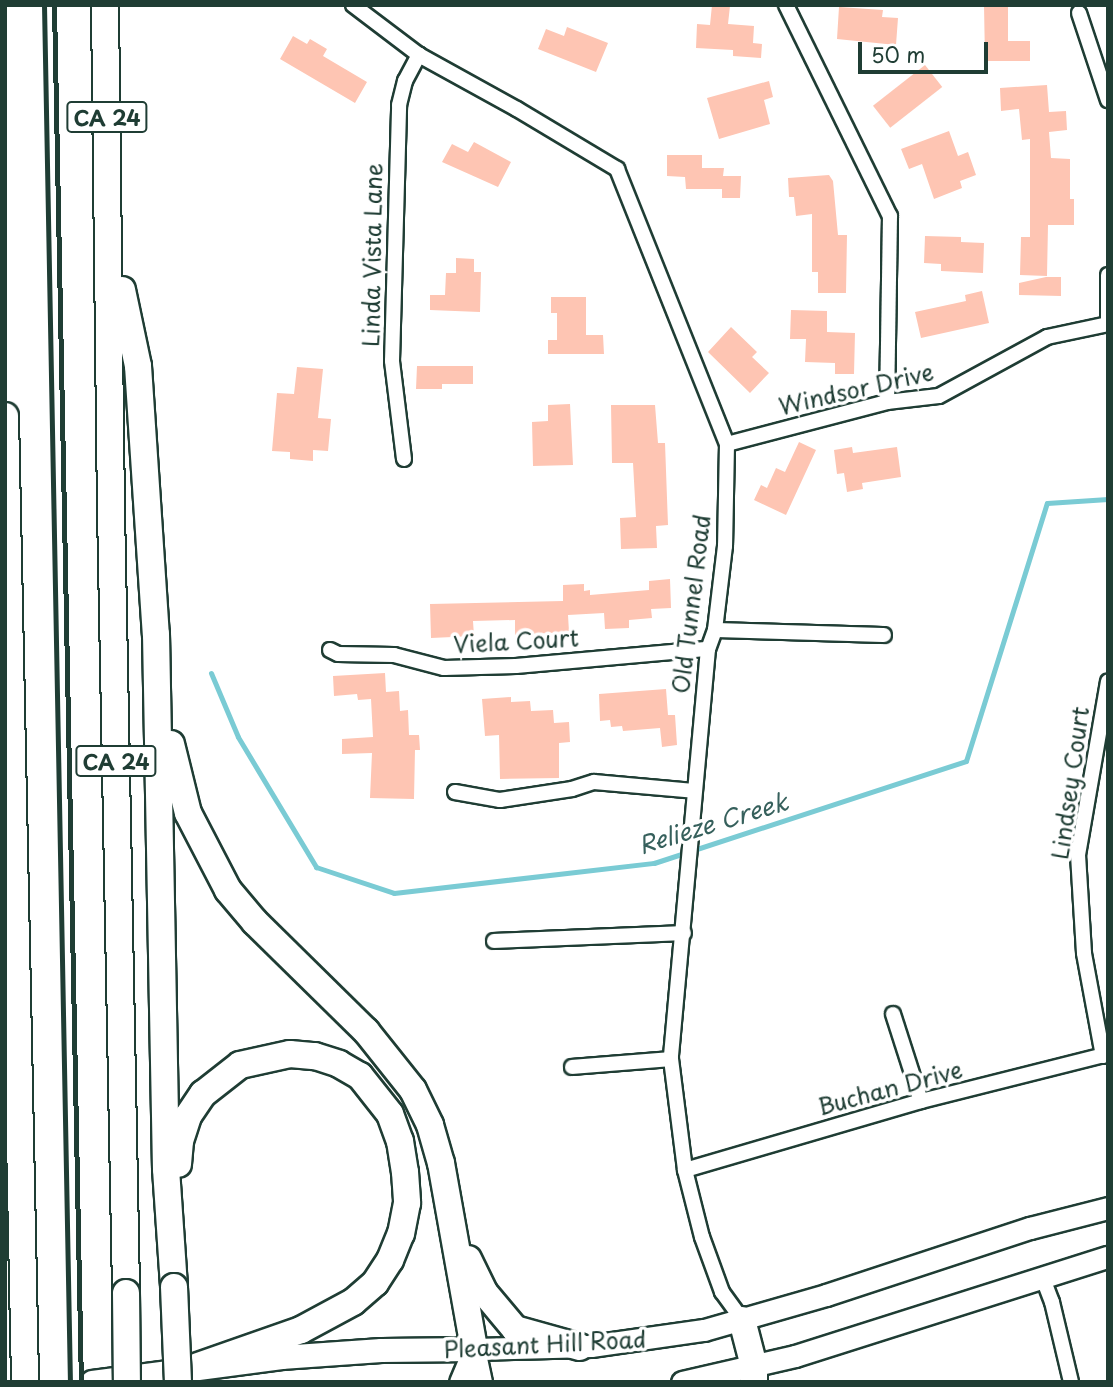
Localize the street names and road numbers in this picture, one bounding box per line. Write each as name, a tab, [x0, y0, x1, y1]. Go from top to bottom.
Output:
road number: CA 24	[65, 100, 149, 134]
street label: Linda Vista Lane	[357, 163, 387, 347]
street label: Windsor Drive	[776, 358, 936, 420]
street label: Old Tunnel Road	[666, 512, 716, 696]
street label: Viela Court	[453, 624, 579, 658]
street label: Lindsey Court	[1046, 705, 1094, 861]
road number: CA 24	[74, 744, 158, 778]
street label: Buchan Drive	[815, 1056, 965, 1120]
street label: Pleasant Hill Road	[443, 1325, 647, 1363]

